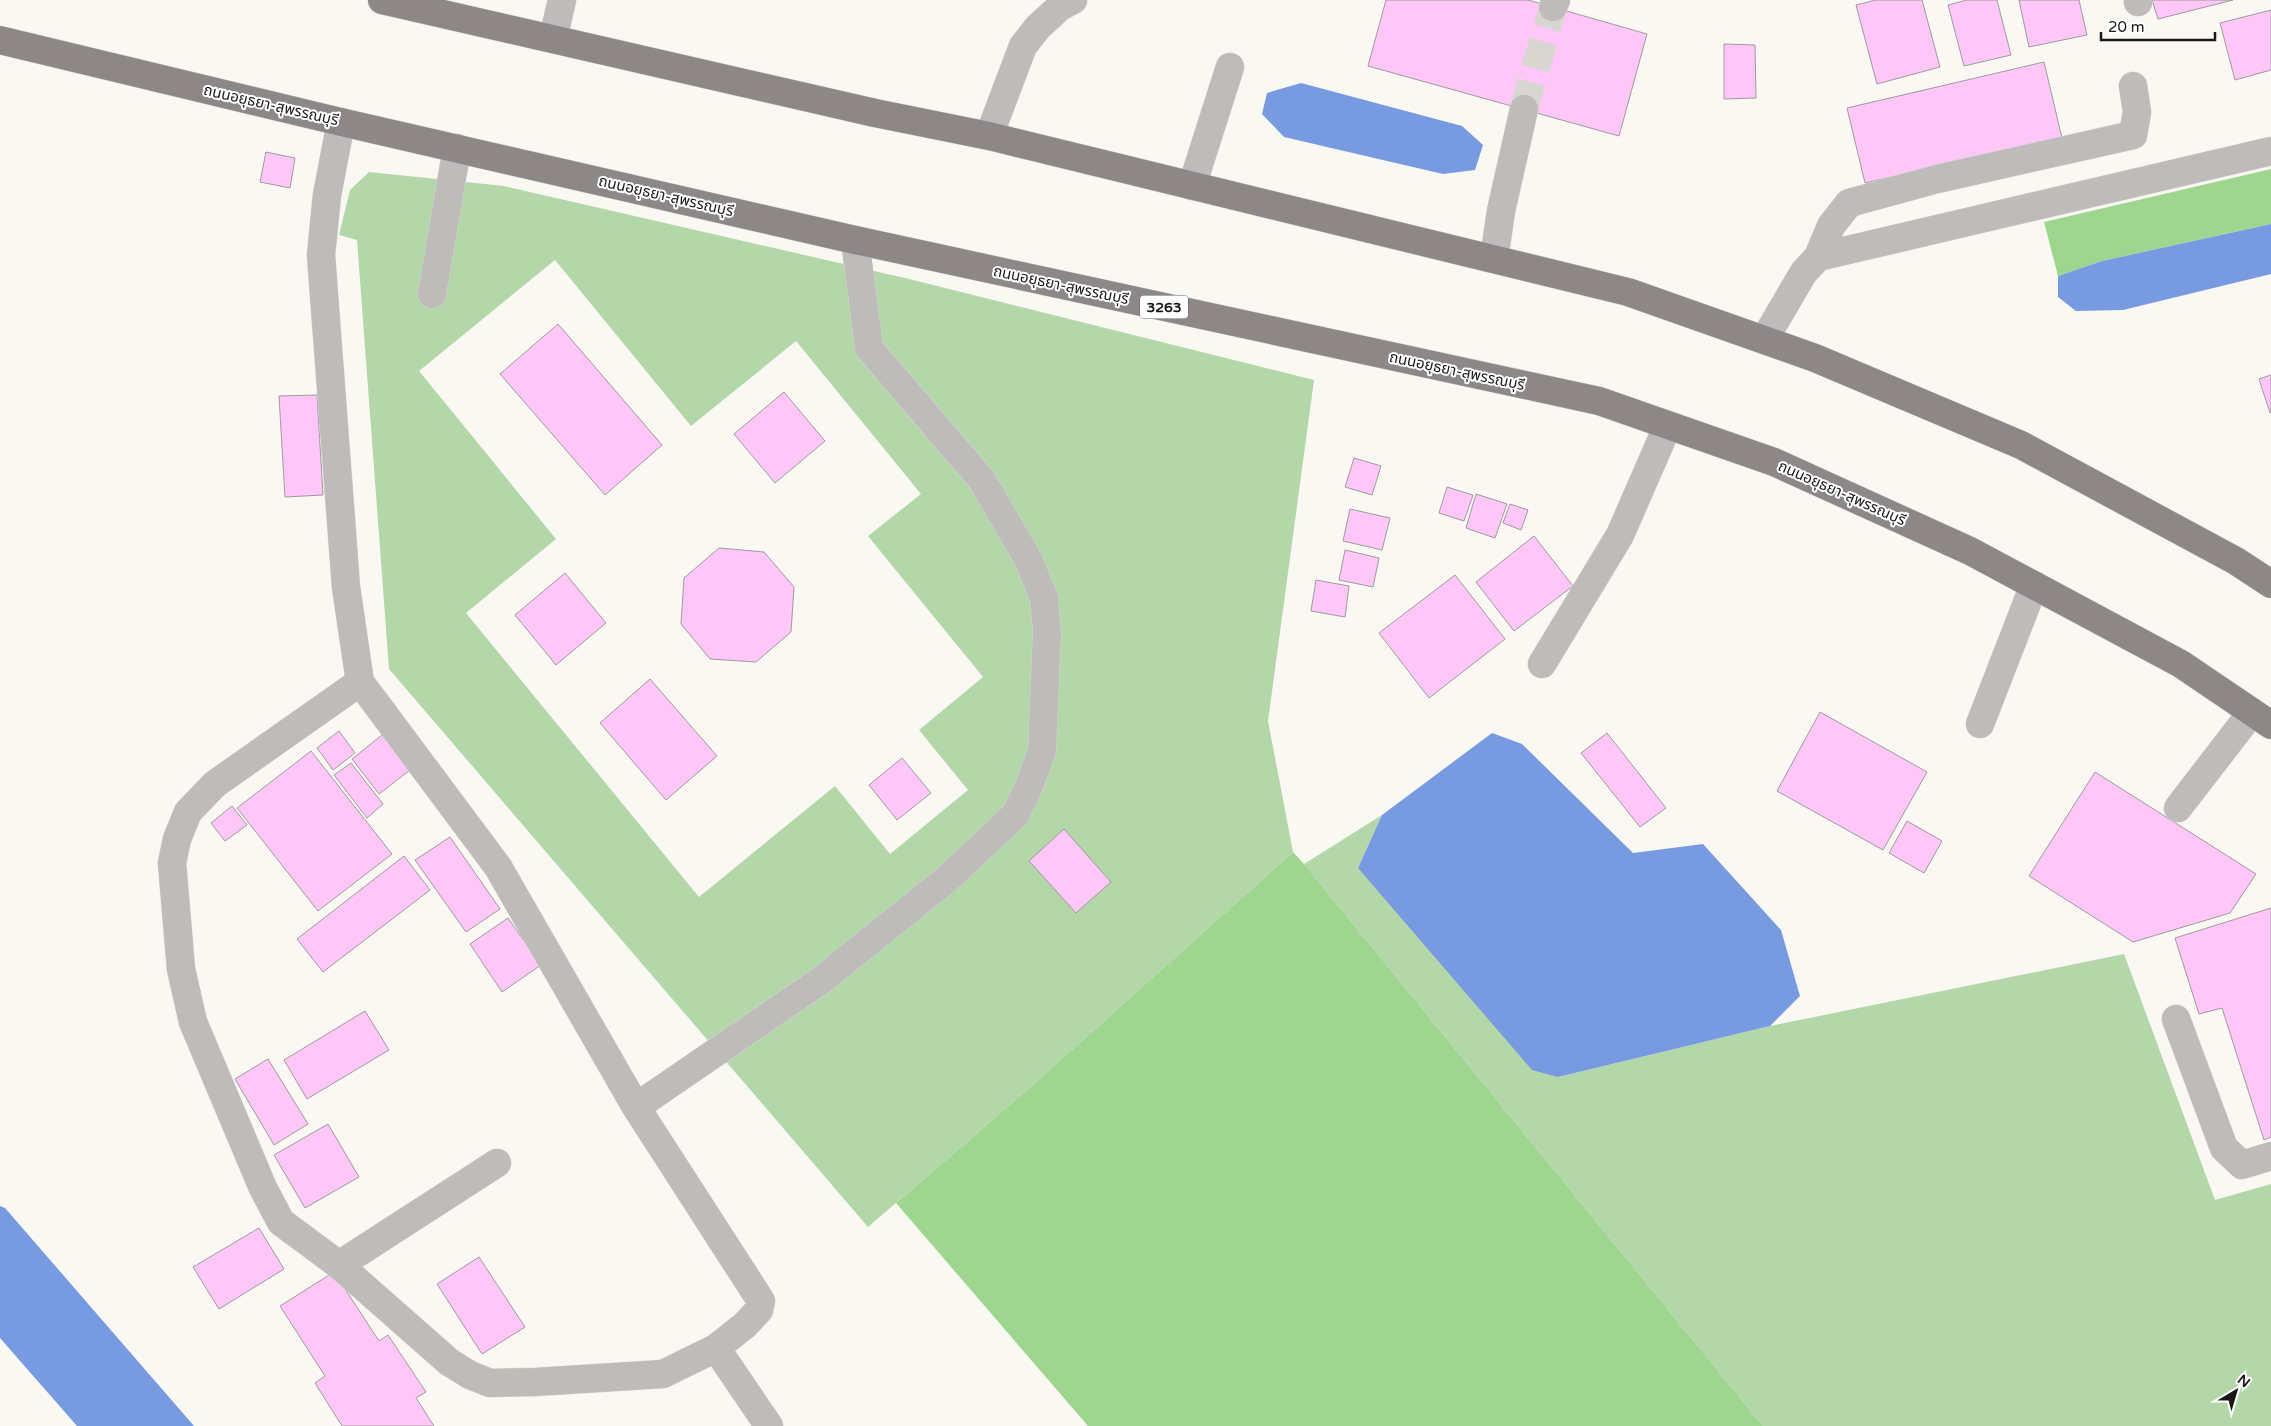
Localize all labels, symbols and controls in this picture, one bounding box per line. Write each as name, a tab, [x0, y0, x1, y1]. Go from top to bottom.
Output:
scale bar	[2101, 10, 2215, 42]
text: 20 m	[2108, 18, 2145, 36]
street label: ถนนอยุธยา-สุพรรณบุรี	[202, 81, 340, 129]
street label: ถนนอยุธยา-สุพรรณบุรี	[597, 172, 735, 220]
street label: ถนนอยุธยา-สุพรรณบุรี	[992, 262, 1130, 308]
road number: 3263	[1140, 296, 1188, 318]
street label: ถนนอยุธยา-สุพรรณบุรี	[1388, 348, 1526, 394]
street label: ถนนอยุธยา-สุพรรณบุรี	[1775, 457, 1909, 529]
north arrow	[2211, 1366, 2261, 1416]
text: N	[2234, 1371, 2253, 1391]

